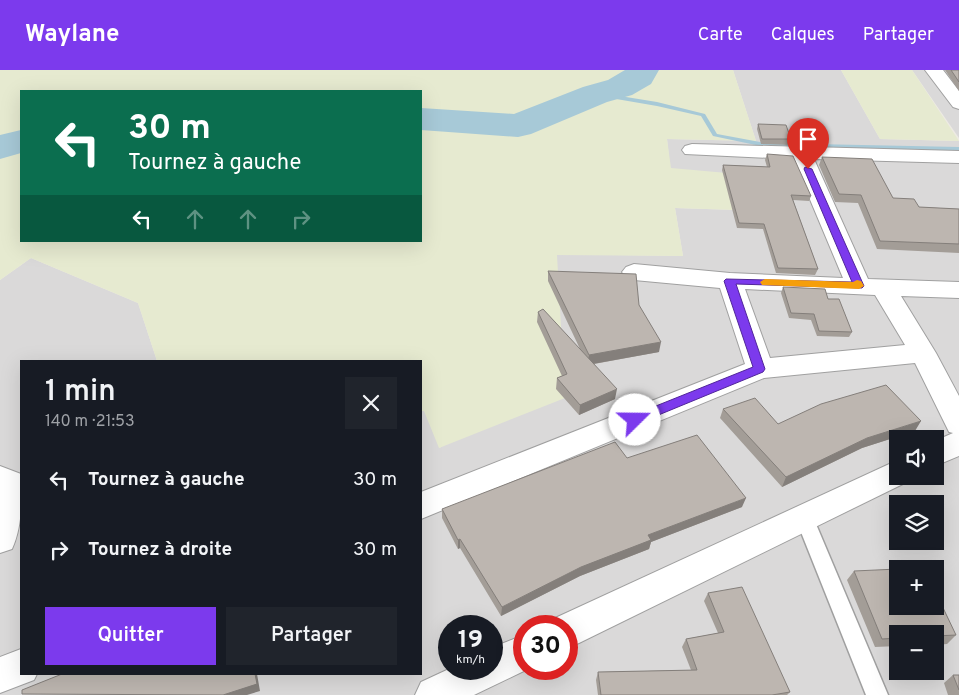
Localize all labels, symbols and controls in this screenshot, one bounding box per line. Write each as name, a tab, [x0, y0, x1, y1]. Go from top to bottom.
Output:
text: Waylane	[25, 20, 119, 50]
text: Carte	[698, 24, 743, 47]
text: Calques	[771, 24, 835, 47]
text: Partager	[863, 24, 934, 47]
text: 30 m	[128, 107, 211, 151]
icon: left	[45, 110, 110, 175]
pin	[787, 118, 829, 169]
icon: arrive	[794, 125, 822, 153]
text: Tournez à gauche	[128, 150, 301, 177]
icon: left	[128, 205, 156, 233]
icon: ahead	[181, 205, 209, 233]
icon: ahead	[234, 205, 262, 233]
icon: right	[287, 205, 315, 233]
text: 1 min	[45, 374, 116, 411]
button: close	[345, 377, 397, 429]
position arrow	[608, 393, 660, 445]
text: 140 m · 21:53	[45, 412, 135, 432]
map controls	[889, 430, 944, 680]
button: sound	[889, 430, 944, 485]
icon: left	[45, 466, 73, 494]
text: Tournez à gauche	[88, 468, 245, 492]
text: 30 m	[353, 468, 397, 492]
button: layers	[889, 495, 944, 550]
icon: right	[45, 536, 73, 564]
text: Tournez à droite	[88, 538, 232, 562]
text: 30 m	[353, 538, 397, 562]
button: +	[889, 560, 944, 615]
button: Quitter	[45, 607, 216, 665]
button: Partager	[226, 607, 397, 665]
speed limit sign: 30	[513, 615, 578, 680]
text: 19	[458, 625, 483, 657]
button: −	[889, 625, 944, 680]
text: km/h	[456, 652, 485, 668]

